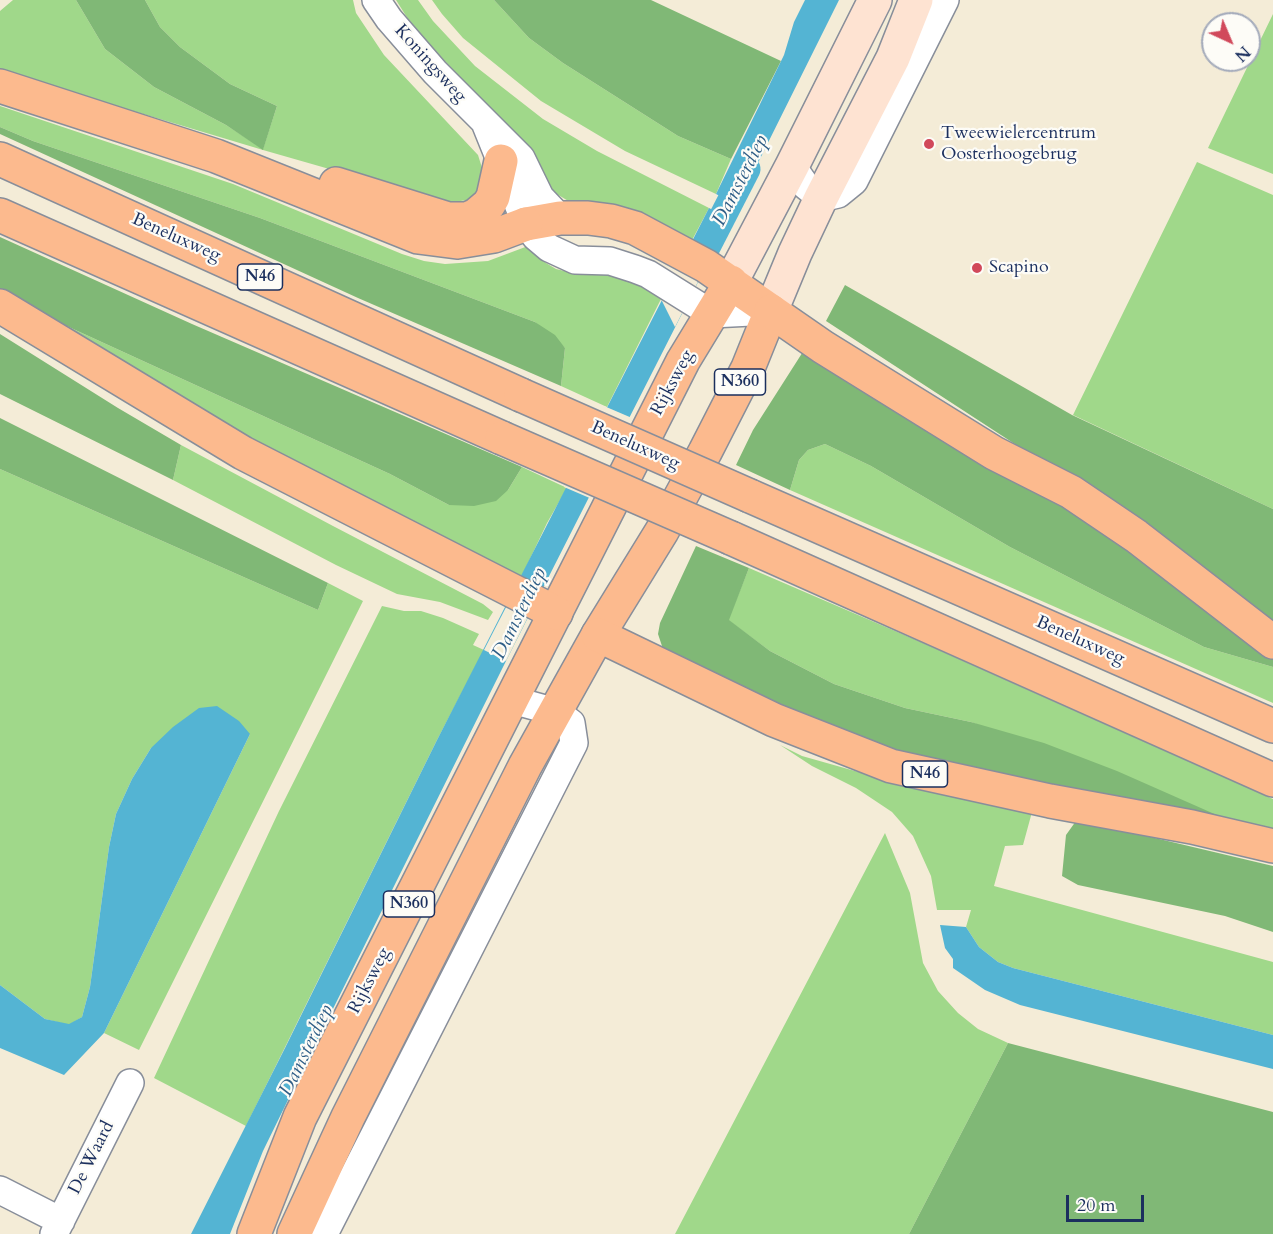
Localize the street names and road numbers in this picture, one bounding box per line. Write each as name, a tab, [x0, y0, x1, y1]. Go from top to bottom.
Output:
street label: Koningsweg	[389, 21, 471, 107]
street label: Beneluxweg	[128, 209, 224, 267]
road number: N46	[238, 264, 282, 290]
street label: Rijksweg	[647, 347, 699, 419]
road number: N360	[714, 369, 766, 395]
street label: Beneluxweg	[587, 417, 683, 475]
street label: Beneluxweg	[1032, 612, 1128, 670]
road number: N46	[902, 761, 948, 787]
road number: N360	[384, 891, 434, 917]
street label: Rijksweg	[344, 944, 396, 1018]
street label: De Waard	[64, 1118, 120, 1198]

